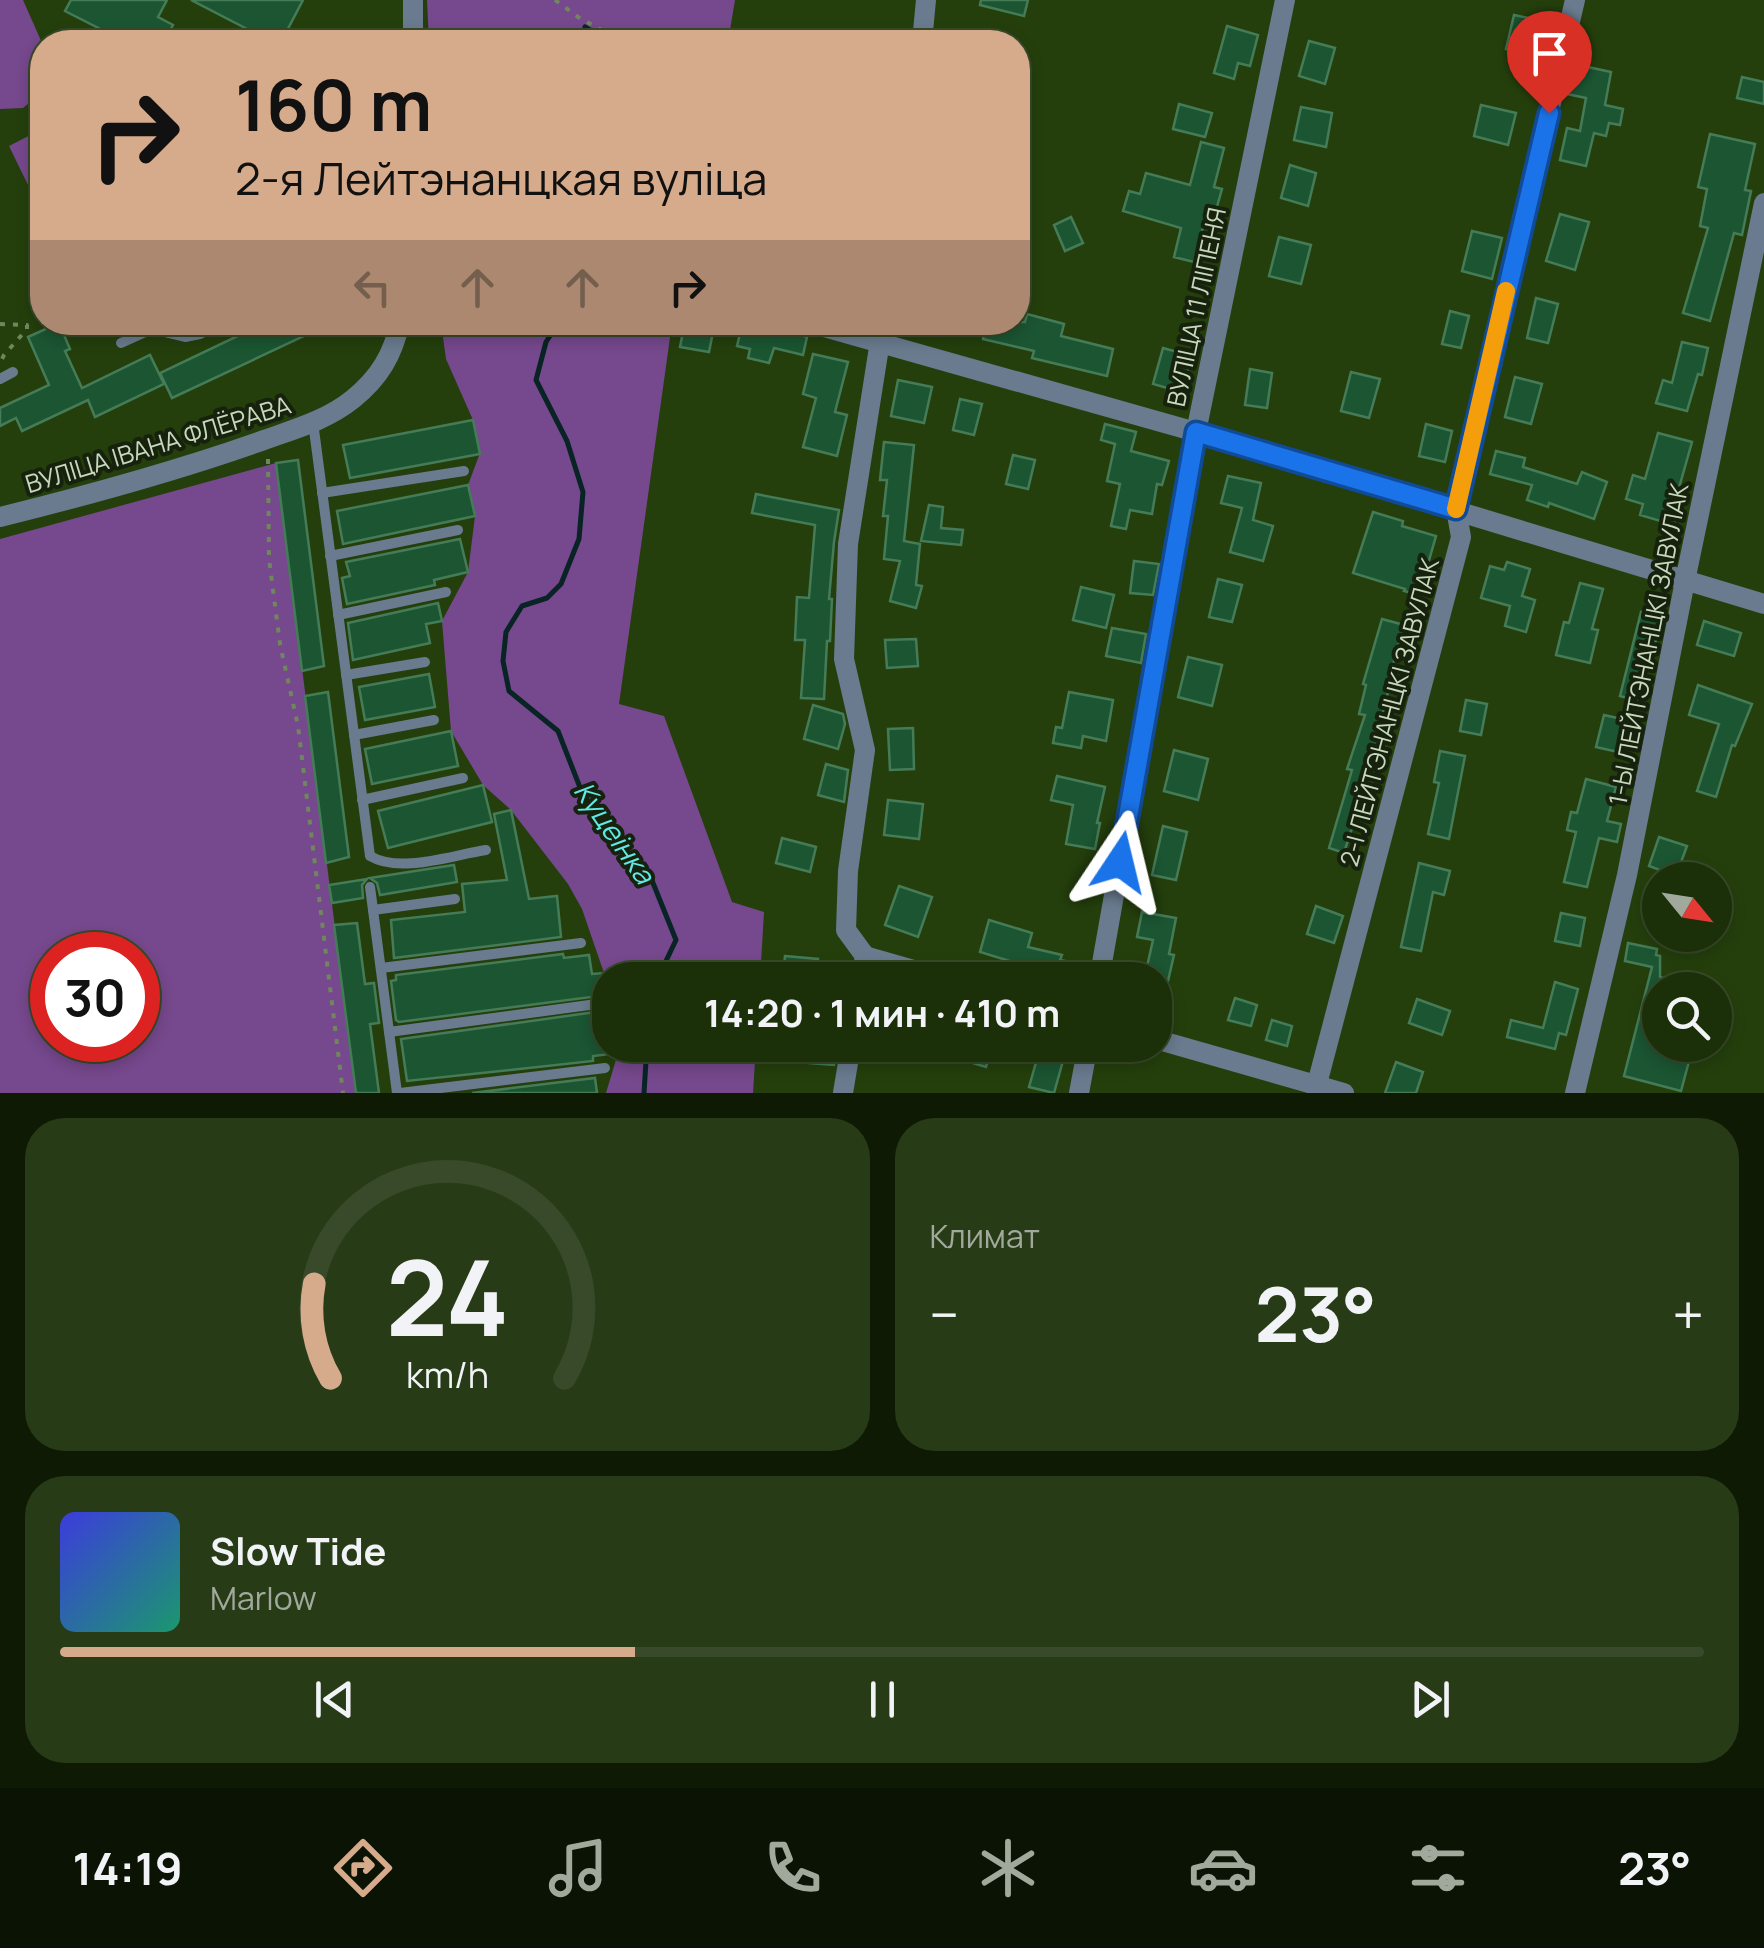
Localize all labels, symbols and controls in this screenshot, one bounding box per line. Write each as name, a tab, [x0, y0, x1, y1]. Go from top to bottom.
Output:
pin	[1507, 11, 1592, 114]
icon: arrive	[1522, 26, 1577, 81]
text: 160 m	[235, 56, 432, 152]
icon: right	[70, 70, 200, 200]
text: 2-я Лейтэнанцкая вуліца	[235, 147, 767, 209]
street label: ВУЛІЦА 11 ЛІПЕНЯ	[1158, 204, 1234, 410]
icon: left	[345, 260, 400, 315]
icon: ahead	[450, 260, 505, 315]
icon: ahead	[555, 260, 610, 315]
icon: right	[660, 260, 715, 315]
street label: ВУЛІЦА ІВАНА ФЛЁРАВА	[21, 387, 295, 501]
street label: 1-Ы ЛЕЙТЭНАНЦКІ ЗАВУЛАК	[1600, 480, 1696, 808]
street label: 2-І ЛЕЙТЭНАНЦКІ ЗАВУЛАК	[1331, 554, 1447, 870]
water label: Куцеінка	[566, 773, 665, 892]
position arrow	[1068, 810, 1172, 914]
north arrow	[1642, 862, 1732, 952]
map controls	[1642, 862, 1732, 1062]
speed limit sign: 30	[30, 932, 160, 1062]
button: search	[1642, 972, 1732, 1062]
text: 14:20 · 1 мин · 410 m	[704, 986, 1060, 1038]
text: Климат	[930, 1214, 1040, 1258]
text: 24	[386, 1225, 509, 1367]
text: 23°	[1255, 1262, 1377, 1365]
text: −	[930, 1276, 959, 1352]
text: +	[1672, 1276, 1704, 1352]
text: km/h	[406, 1350, 489, 1399]
text: Slow Tide	[210, 1524, 387, 1576]
text: Marlow	[210, 1576, 317, 1620]
icon: previous	[307, 1672, 362, 1727]
icon: pause	[855, 1672, 910, 1727]
icon: next	[1403, 1672, 1458, 1727]
icon: directions	[328, 1833, 398, 1903]
icon: music	[543, 1833, 613, 1903]
icon: phone	[758, 1833, 828, 1903]
icon: climate	[973, 1833, 1043, 1903]
icon: car	[1188, 1833, 1258, 1903]
icon: filters	[1403, 1833, 1473, 1903]
text: 14:19	[73, 1837, 183, 1899]
text: 23°	[1618, 1837, 1691, 1899]

